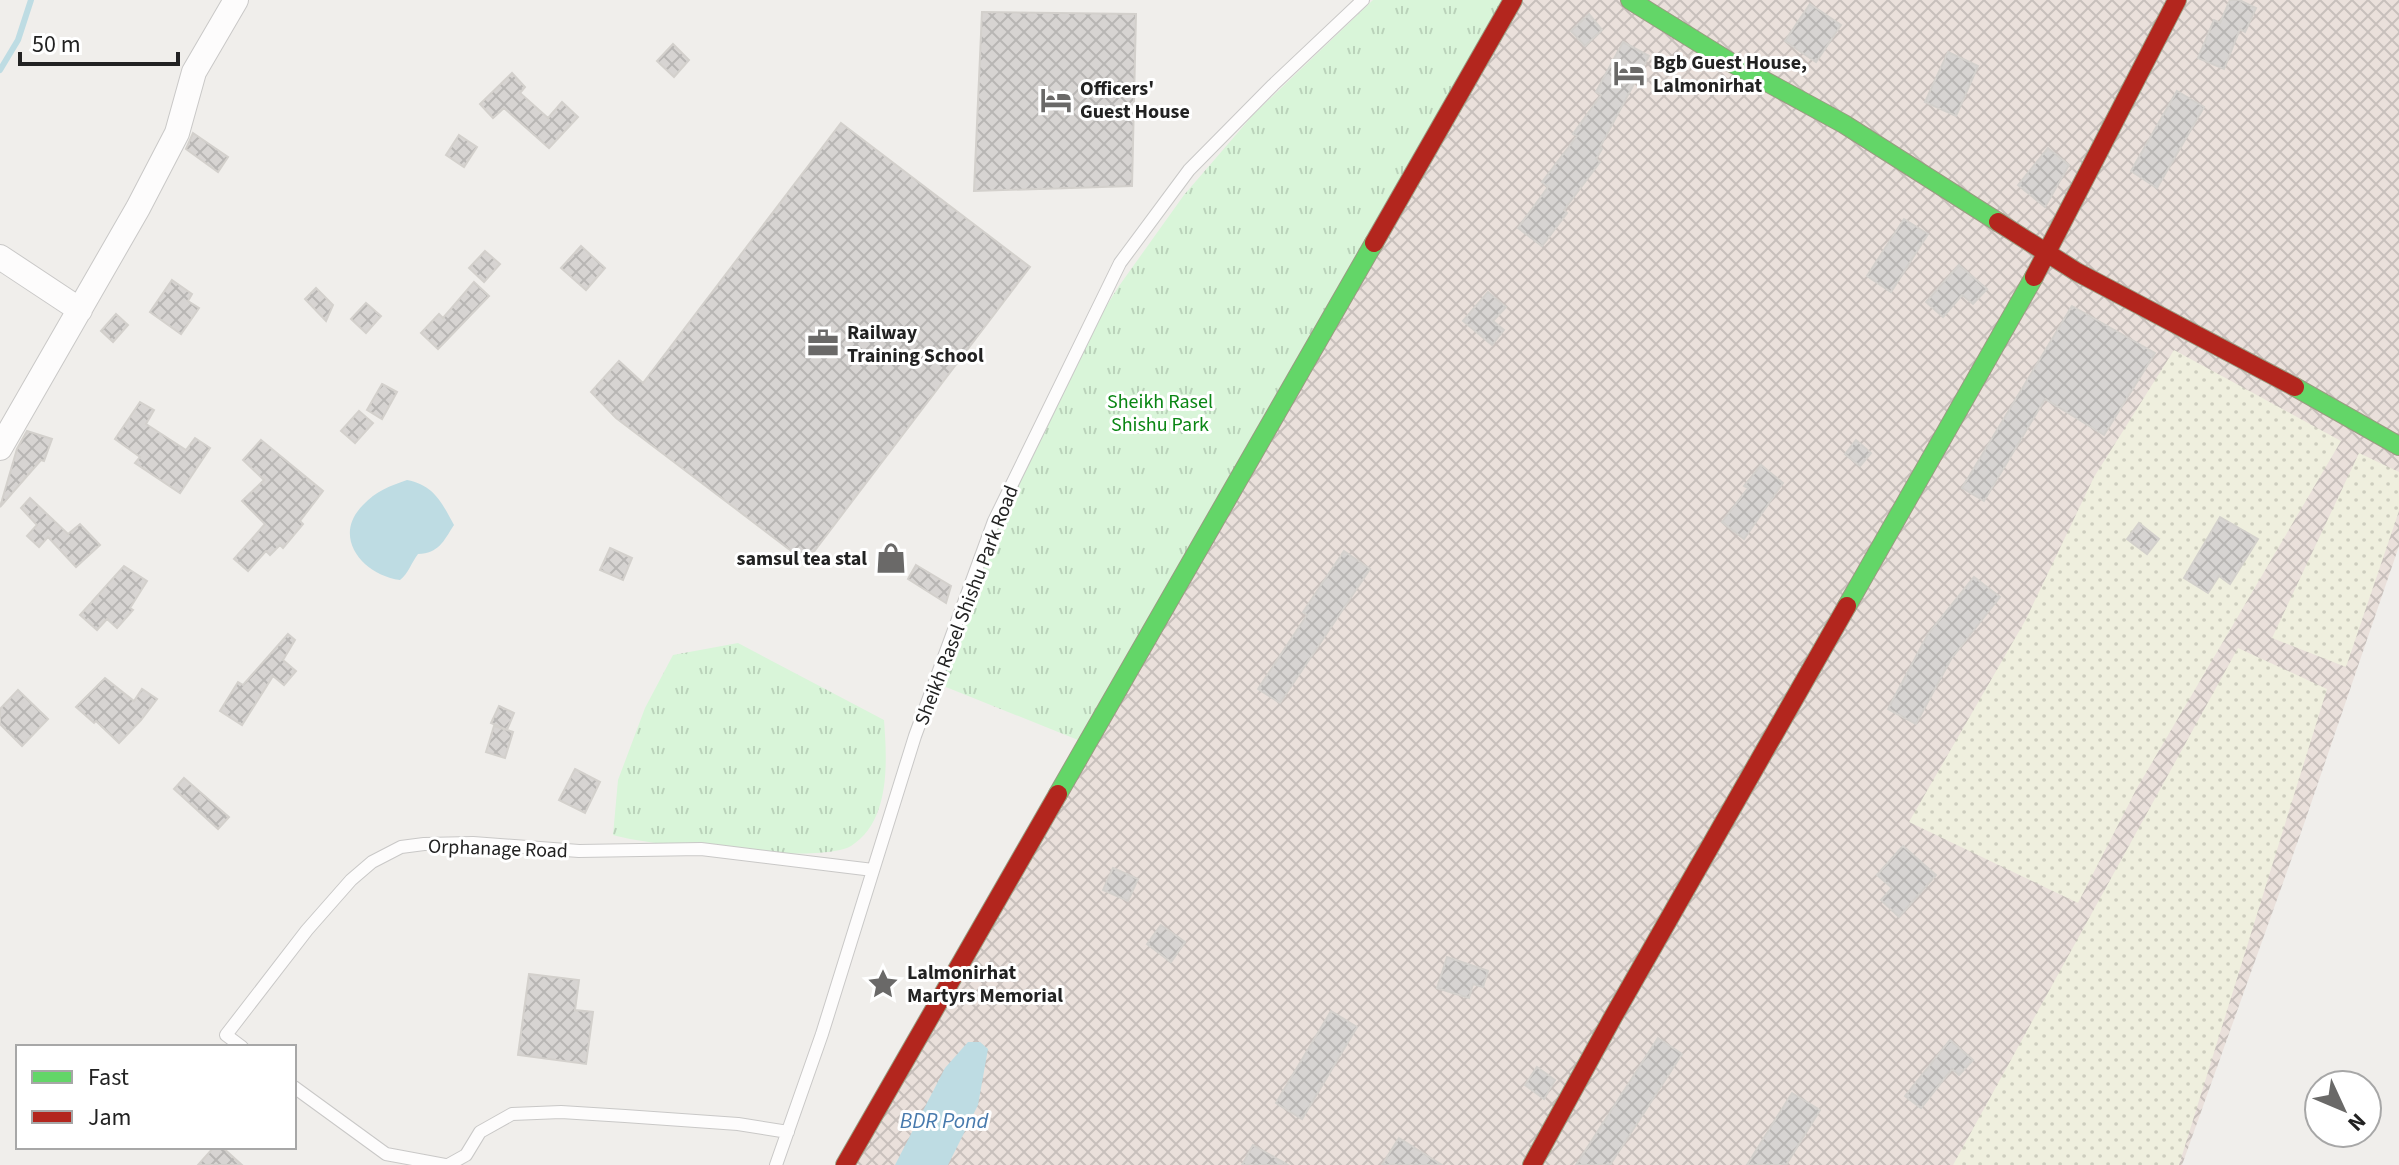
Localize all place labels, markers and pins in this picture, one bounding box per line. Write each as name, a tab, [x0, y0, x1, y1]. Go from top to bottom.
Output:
place label: Bgb Guest House, Lalmonirhat	[1653, 49, 1807, 100]
hotel icon: Bgb Guest House, Lalmonirhat	[1612, 56, 1646, 90]
place label: Officers' Guest House	[1080, 75, 1190, 126]
hotel icon: Officers' Guest House	[1039, 83, 1073, 117]
place label: Railway Training School	[847, 319, 984, 370]
office icon: Railway Training School	[806, 326, 840, 360]
shop icon: samsul tea stal	[874, 541, 908, 575]
place label: samsul tea stal	[737, 545, 867, 573]
place label: Lalmonirhat Martyrs Memorial	[907, 959, 1063, 1010]
place icon: Lalmonirhat Martyrs Memorial	[866, 967, 900, 1001]

